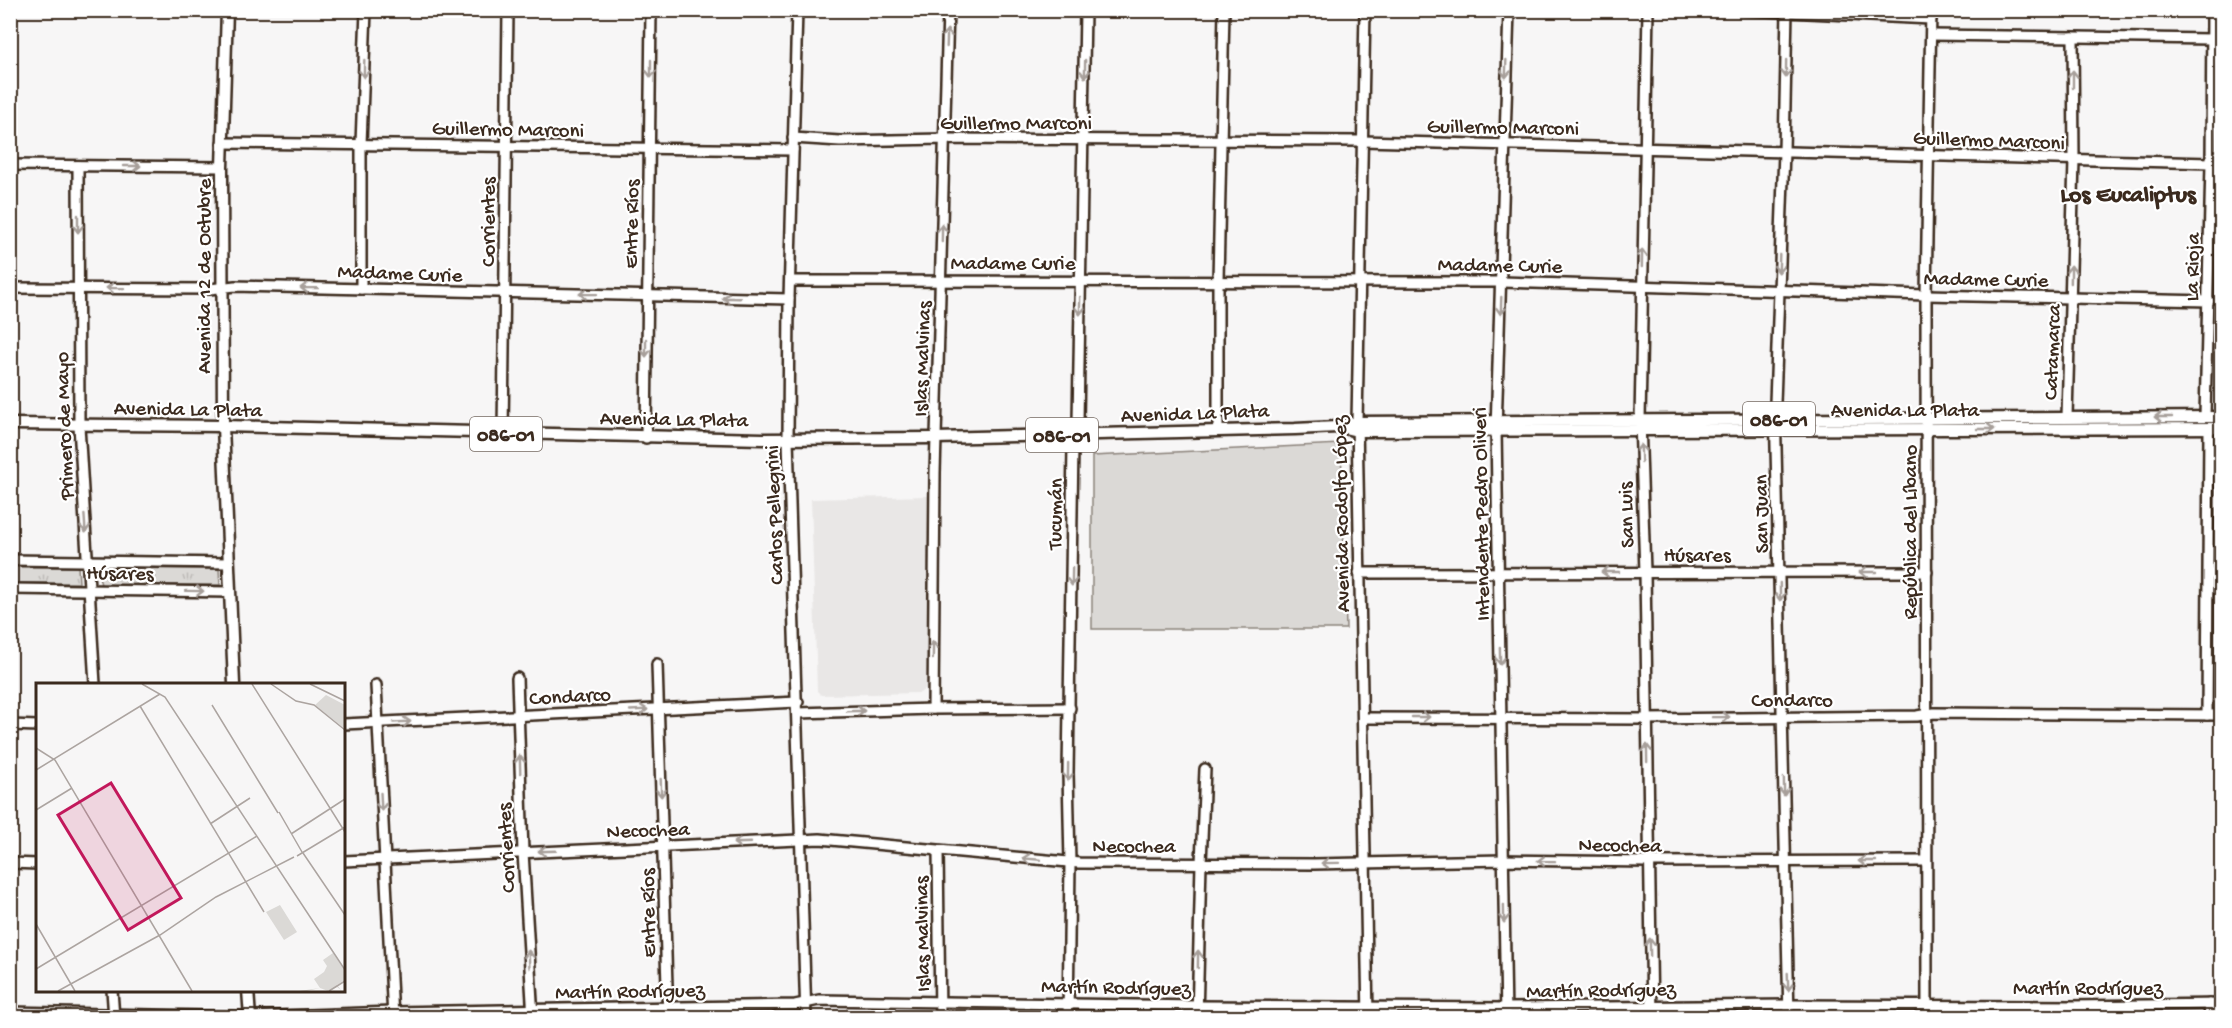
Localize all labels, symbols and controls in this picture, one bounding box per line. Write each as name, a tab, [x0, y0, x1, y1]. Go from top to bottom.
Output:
one-way arrow	[941, 28, 952, 48]
one-way arrow	[358, 58, 369, 78]
one-way arrow	[645, 58, 657, 78]
one-way arrow	[1079, 58, 1090, 78]
one-way arrow	[1501, 58, 1512, 78]
one-way arrow	[1780, 58, 1792, 78]
one-way arrow	[2067, 70, 2079, 90]
street label: Guillermo Marconi	[940, 113, 1092, 138]
street label: Guillermo Marconi	[1427, 116, 1579, 143]
street label: Guillermo Marconi	[432, 118, 584, 145]
street label: Guillermo Marconi	[1912, 127, 2065, 158]
one-way arrow	[121, 160, 141, 172]
street label: Corrientes	[478, 176, 503, 267]
street label: Avenida 12 de Octubre	[194, 177, 219, 374]
street label: Entre Ríos	[620, 178, 647, 269]
district label: Los Eucaliptus	[2060, 182, 2197, 211]
one-way arrow	[72, 214, 84, 234]
one-way arrow	[936, 223, 948, 243]
street label: La Rioja	[2181, 231, 2208, 302]
one-way arrow	[1636, 248, 1648, 268]
street label: Madame Curie	[951, 253, 1077, 278]
one-way arrow	[1774, 253, 1785, 273]
street label: Madame Curie	[1437, 254, 1564, 281]
street label: Madame Curie	[337, 261, 464, 290]
one-way arrow	[2065, 265, 2077, 285]
street label: Madame Curie	[1923, 268, 2050, 295]
one-way arrow	[300, 282, 320, 294]
one-way arrow	[105, 283, 125, 294]
one-way arrow	[579, 289, 599, 300]
one-way arrow	[721, 292, 741, 303]
one-way arrow	[1074, 295, 1086, 315]
one-way arrow	[1495, 295, 1506, 315]
street label: Islas Malvinas	[910, 300, 939, 417]
street label: Catamarca	[2040, 302, 2069, 401]
one-way arrow	[640, 337, 652, 357]
street label: Primero de Mayo	[51, 351, 82, 501]
street label: Avenida La Plata	[114, 398, 264, 425]
street label: Avenida La Plata	[1121, 400, 1271, 431]
street label: Avenida La Plata	[1831, 400, 1981, 425]
road number: 086-01	[1743, 402, 1815, 436]
street label: Intendente Pedro Oliveri	[1469, 407, 1498, 621]
street label: Avenida La Plata	[600, 408, 750, 435]
one-way arrow	[2154, 411, 2174, 423]
street label: Avenida Rodolfo López	[1329, 414, 1358, 613]
road number: 086-01	[470, 417, 542, 451]
road number: 086-01	[1026, 418, 1098, 452]
one-way arrow	[1975, 423, 1995, 435]
one-way arrow	[1635, 443, 1647, 463]
street label: Carlos Pellegrini	[762, 445, 791, 585]
street label: República del Líbano	[1900, 445, 1925, 619]
street label: San Juan	[1750, 474, 1777, 554]
street label: Tucumán	[1044, 478, 1071, 551]
street label: San Luis	[1615, 480, 1642, 548]
one-way arrow	[80, 514, 91, 534]
street label: Húsares	[1663, 545, 1732, 570]
street label: Húsares	[86, 562, 155, 589]
one-way arrow	[1601, 566, 1621, 578]
one-way arrow	[1859, 566, 1879, 578]
one-way arrow	[1066, 567, 1078, 587]
one-way arrow	[1774, 581, 1786, 601]
one-way arrow	[184, 585, 204, 597]
one-way arrow	[927, 641, 939, 661]
one-way arrow	[1494, 646, 1506, 666]
inset map	[36, 683, 345, 992]
street label: Condarco	[529, 684, 612, 713]
street label: Condarco	[1751, 690, 1833, 715]
one-way arrow	[628, 704, 648, 715]
one-way arrow	[846, 705, 866, 717]
one-way arrow	[1411, 711, 1431, 723]
one-way arrow	[1711, 712, 1731, 723]
one-way arrow	[391, 716, 411, 727]
one-way arrow	[1641, 743, 1653, 763]
one-way arrow	[514, 755, 526, 775]
one-way arrow	[1062, 761, 1074, 781]
one-way arrow	[1778, 776, 1790, 796]
one-way arrow	[656, 778, 667, 797]
one-way arrow	[376, 792, 387, 812]
street label: Corrientes	[494, 801, 523, 893]
street label: Necochea	[606, 819, 692, 846]
street label: Necochea	[1578, 834, 1663, 861]
street label: Necochea	[1092, 836, 1177, 861]
one-way arrow	[733, 837, 753, 848]
one-way arrow	[538, 845, 558, 856]
one-way arrow	[1021, 854, 1041, 865]
one-way arrow	[1537, 855, 1557, 867]
one-way arrow	[1858, 855, 1878, 867]
one-way arrow	[1321, 858, 1341, 869]
street label: Entre Ríos	[637, 867, 664, 958]
street label: Islas Malvinas	[911, 875, 938, 992]
one-way arrow	[1498, 904, 1510, 924]
one-way arrow	[1644, 938, 1656, 958]
one-way arrow	[524, 950, 535, 970]
one-way arrow	[1192, 950, 1204, 970]
one-way arrow	[1782, 971, 1794, 991]
street label: Martín Rodríguez	[1041, 976, 1192, 1003]
street label: Martín Rodríguez	[2013, 978, 2164, 1003]
street label: Martín Rodríguez	[1526, 979, 1677, 1006]
street label: Martín Rodríguez	[555, 980, 706, 1007]

